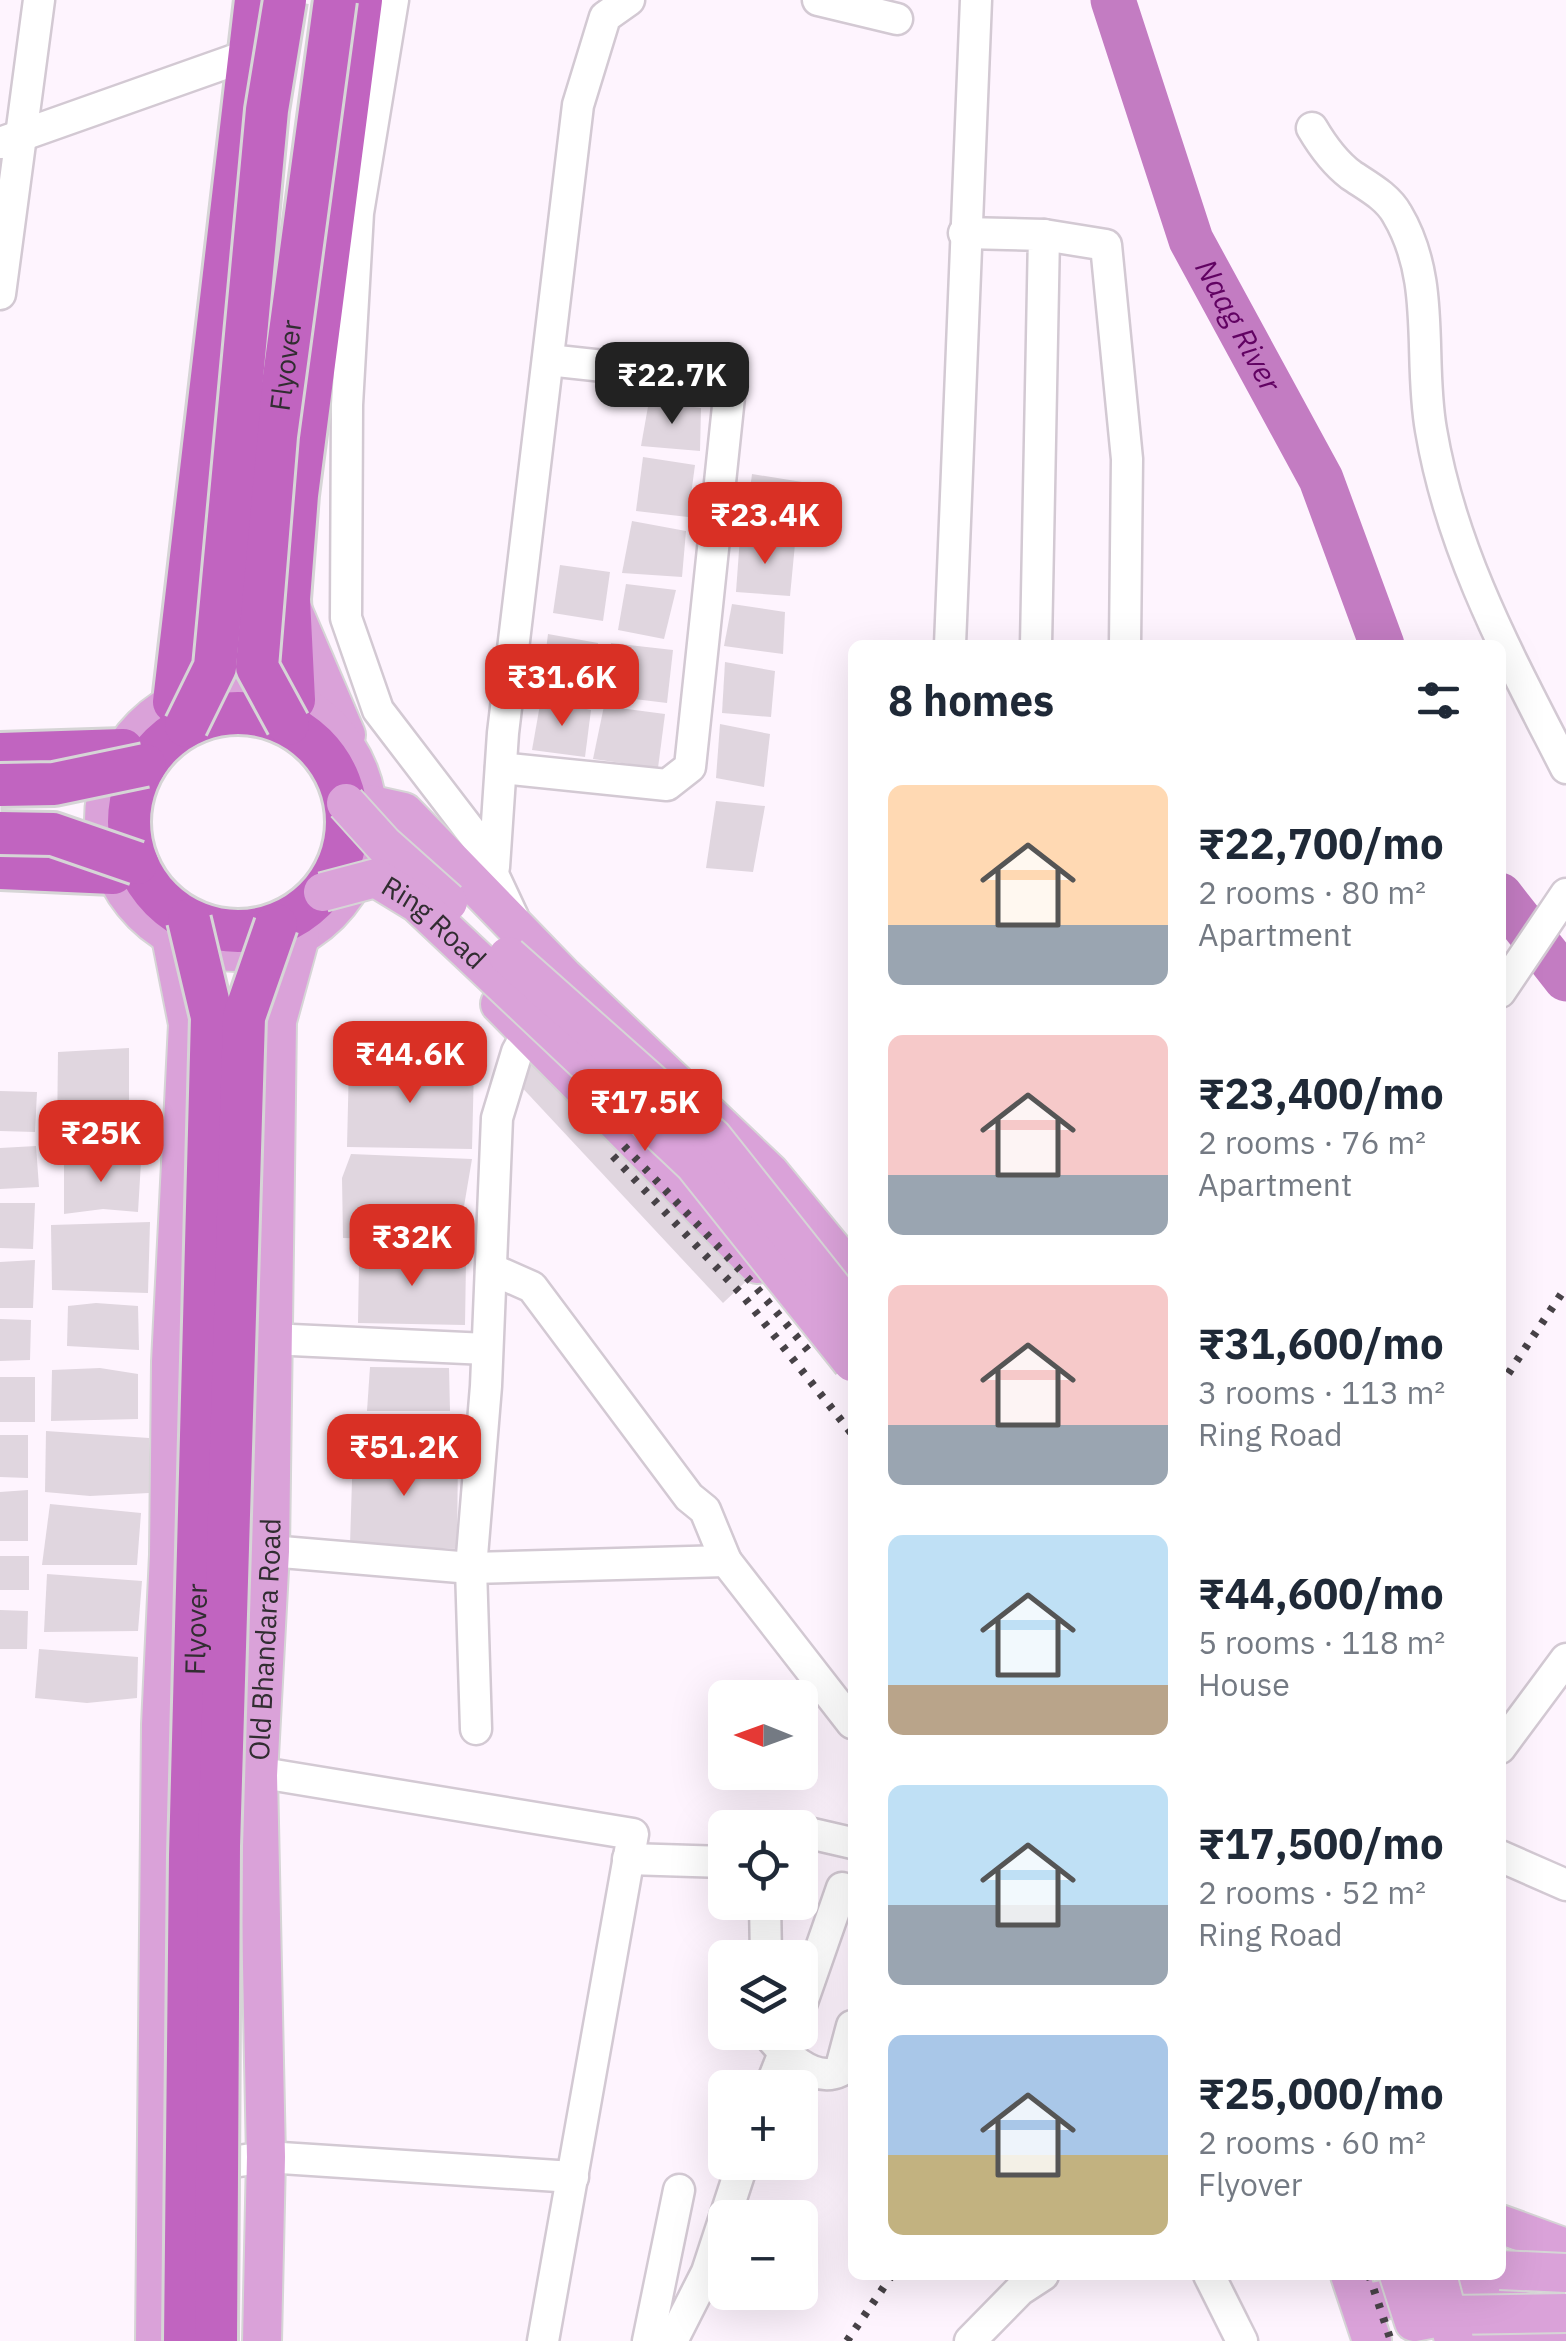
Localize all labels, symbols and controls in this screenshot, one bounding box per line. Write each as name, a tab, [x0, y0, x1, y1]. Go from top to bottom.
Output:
water label: Naag River	[1187, 252, 1291, 399]
street label: Flyover	[261, 317, 310, 413]
pin: ₹22.7K	[591, 342, 753, 427]
text: ₹22.7K	[617, 353, 727, 395]
pin: ₹23.4K	[684, 482, 846, 567]
text: ₹23.4K	[710, 493, 820, 535]
pin: ₹31.6K	[481, 644, 643, 729]
text: ₹31.6K	[507, 655, 617, 697]
text: 8 homes	[888, 673, 1054, 728]
icon: filters	[1411, 673, 1466, 728]
text: ₹22,700/mo	[1198, 816, 1444, 871]
icon: home	[968, 825, 1088, 945]
street label: Ring Road	[375, 867, 494, 977]
text: 2 rooms · 80 m²	[1198, 871, 1426, 913]
text: Apartment	[1198, 913, 1352, 955]
pin: ₹44.6K	[329, 1021, 491, 1106]
text: ₹44.6K	[355, 1032, 465, 1074]
text: ₹23,400/mo	[1198, 1066, 1444, 1121]
pin: ₹17.5K	[564, 1069, 726, 1154]
icon: home	[968, 1075, 1088, 1195]
text: ₹17.5K	[590, 1080, 700, 1122]
pin: ₹25K	[42, 1100, 160, 1185]
text: ₹25K	[61, 1111, 141, 1153]
text: 2 rooms · 76 m²	[1198, 1121, 1426, 1163]
text: Apartment	[1198, 1163, 1352, 1205]
pin: ₹32K	[353, 1204, 471, 1289]
text: ₹32K	[372, 1215, 452, 1257]
text: ₹31,600/mo	[1198, 1316, 1444, 1371]
icon: home	[968, 1325, 1088, 1445]
text: 3 rooms · 113 m²	[1198, 1371, 1445, 1413]
text: Ring Road	[1198, 1413, 1343, 1455]
pin: ₹51.2K	[323, 1414, 485, 1499]
text: ₹51.2K	[349, 1425, 459, 1467]
street label: Old Bhandara Road	[240, 1518, 288, 1761]
text: ₹44,600/mo	[1198, 1566, 1444, 1621]
icon: home	[968, 1575, 1088, 1695]
street label: Flyover	[176, 1583, 215, 1675]
text: 5 rooms · 118 m²	[1198, 1621, 1445, 1663]
text: House	[1198, 1663, 1290, 1705]
north arrow	[708, 1680, 818, 1790]
map controls	[708, 1680, 818, 2310]
button: locate	[708, 1810, 818, 1920]
text: ₹17,500/mo	[1198, 1816, 1444, 1871]
icon: home	[968, 1825, 1088, 1945]
text: 2 rooms · 52 m²	[1198, 1871, 1426, 1913]
text: Ring Road	[1198, 1913, 1343, 1955]
button: layers	[708, 1940, 818, 2050]
text: ₹25,000/mo	[1198, 2066, 1444, 2121]
button: +	[708, 2070, 818, 2180]
icon: home	[968, 2075, 1088, 2195]
text: 2 rooms · 60 m²	[1198, 2121, 1426, 2163]
text: Flyover	[1198, 2163, 1303, 2205]
button: −	[708, 2200, 818, 2310]

